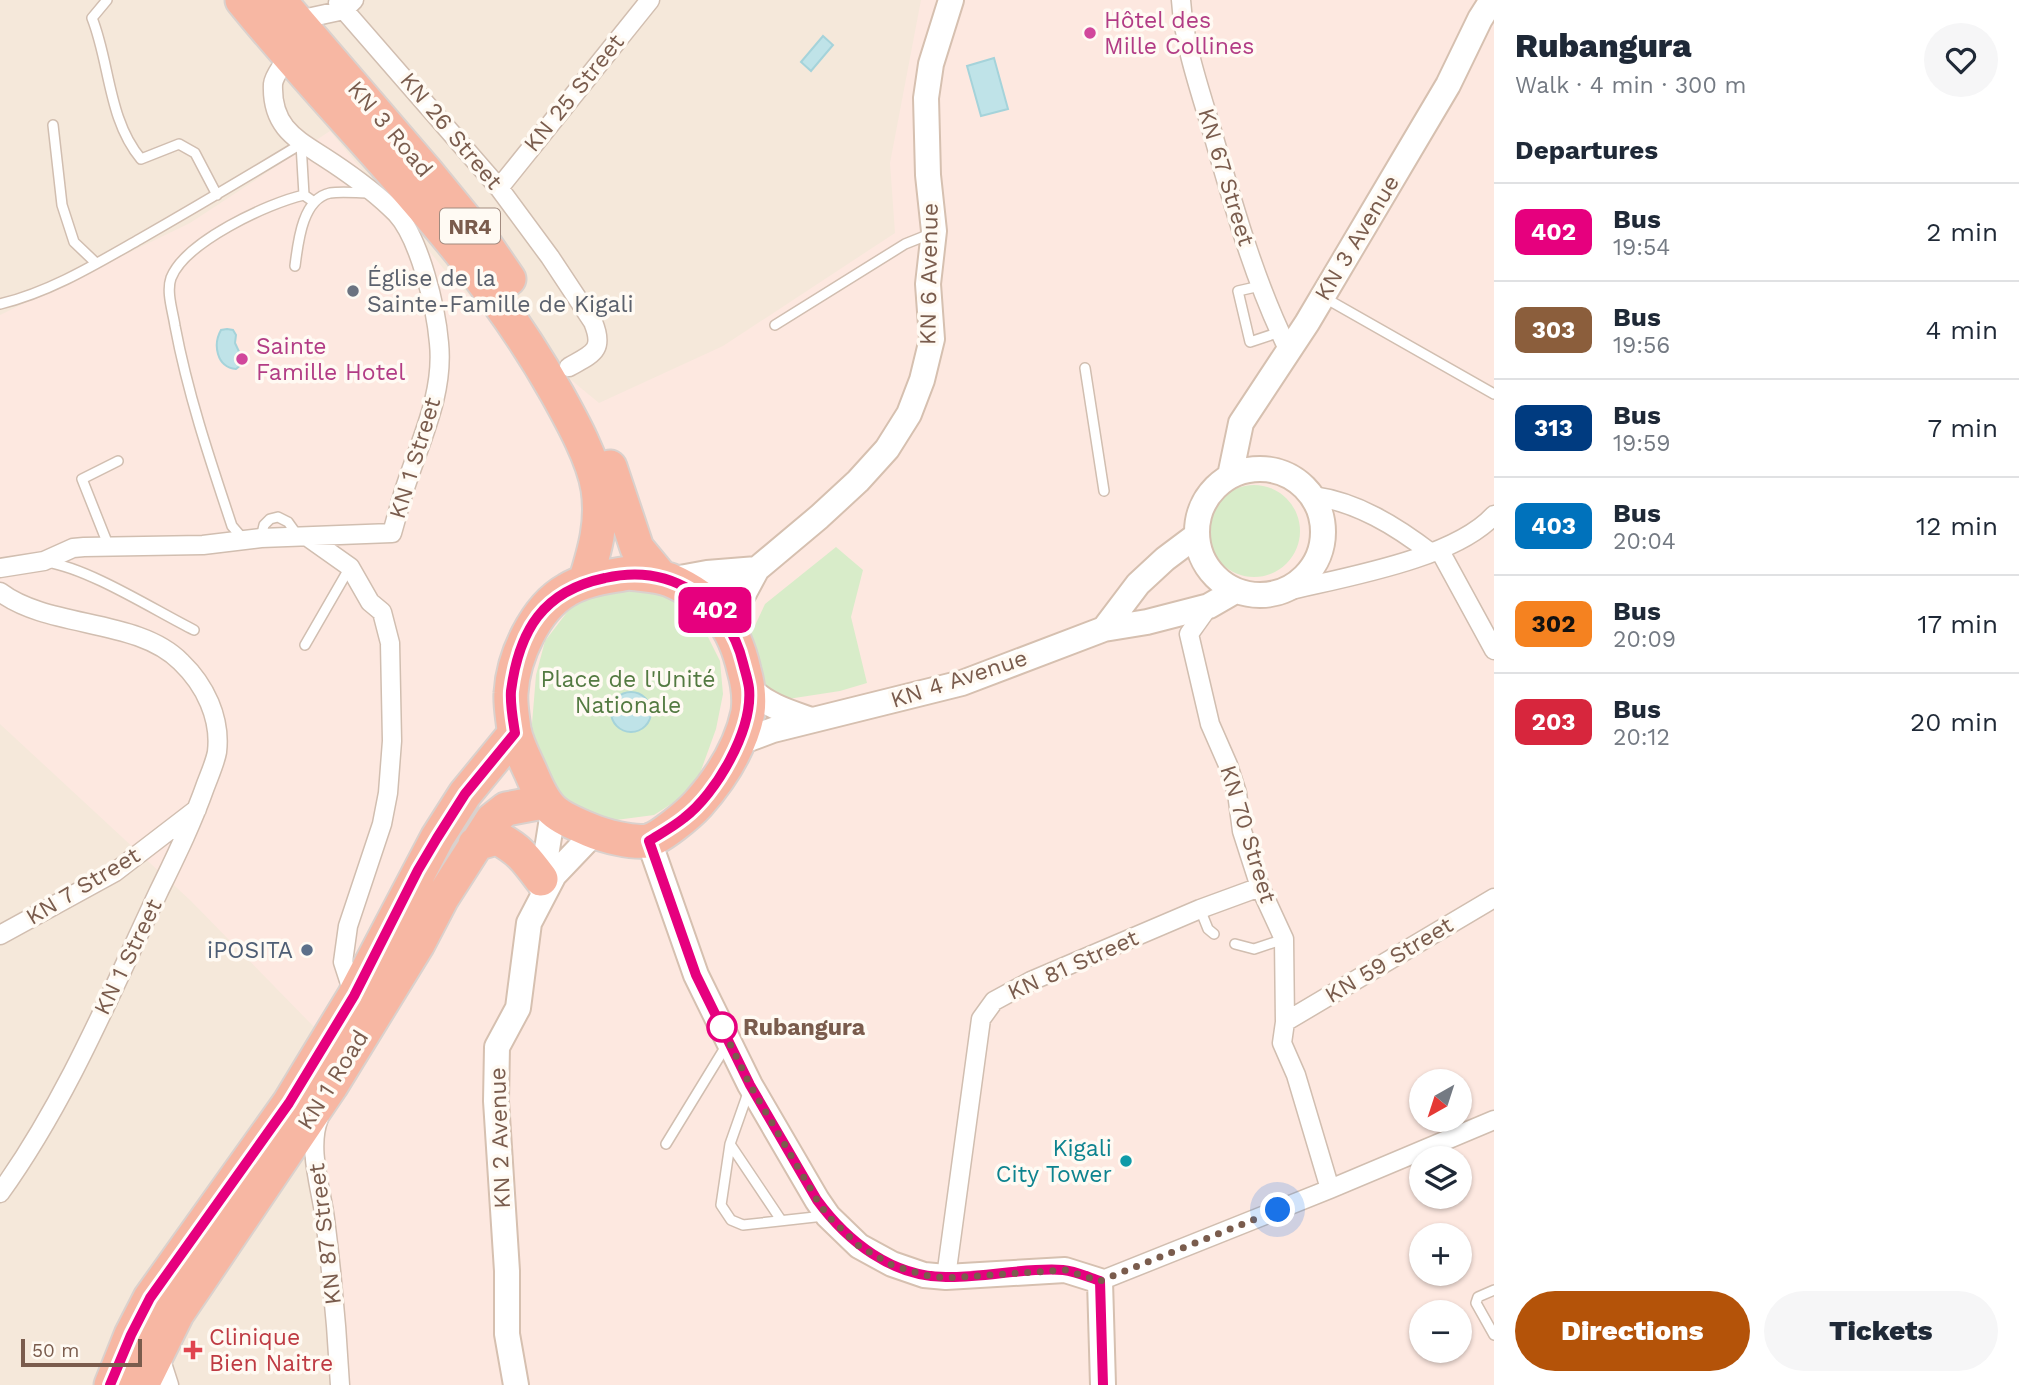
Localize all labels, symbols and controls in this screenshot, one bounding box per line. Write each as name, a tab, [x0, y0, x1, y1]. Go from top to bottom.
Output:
place label: Hôtel des Mille Collines	[1104, 7, 1254, 60]
button: heart	[1924, 23, 1998, 97]
marker: Hôtel des Mille Collines	[1082, 25, 1098, 41]
text: Rubangura	[1515, 26, 1691, 65]
street label: KN 25 Street	[518, 28, 630, 157]
street label: KN 26 Street	[394, 67, 508, 195]
text: Walk · 4 min · 300 m	[1515, 72, 1747, 99]
street label: KN 3 Road	[342, 75, 438, 183]
street label: KN 67 Street	[1192, 105, 1260, 250]
text: Departures	[1515, 135, 1658, 165]
street label: KN 3 Avenue	[1309, 170, 1405, 306]
street label: KN 6 Avenue	[914, 203, 944, 345]
text: Bus	[1613, 204, 1661, 234]
road number: NR4	[440, 208, 500, 244]
text: 2 min	[1926, 217, 1998, 247]
text: 402	[1531, 218, 1576, 246]
text: 19:54	[1613, 234, 1670, 261]
place label: Église de la Sainte-Famille de Kigali	[367, 265, 634, 318]
marker: Église de la Sainte-Famille de Kigali	[345, 283, 361, 299]
text: Bus	[1613, 302, 1661, 332]
text: 4 min	[1925, 315, 1998, 345]
text: 303	[1532, 316, 1575, 344]
text: 19:56	[1613, 332, 1670, 359]
place label: Sainte Famille Hotel	[256, 333, 405, 386]
marker: Sainte Famille Hotel	[234, 351, 250, 367]
street label: KN 1 Street	[384, 394, 446, 522]
text: Bus	[1613, 400, 1661, 430]
text: 7 min	[1928, 413, 1998, 443]
text: 313	[1534, 414, 1573, 442]
text: 19:59	[1613, 430, 1671, 457]
text: Bus	[1613, 498, 1661, 528]
text: 12 min	[1916, 511, 1998, 541]
text: 403	[1531, 512, 1576, 540]
text: 20:04	[1613, 528, 1676, 555]
line badge: 402	[675, 587, 755, 633]
text: 402	[692, 596, 738, 624]
text: Bus	[1613, 596, 1661, 626]
text: 17 min	[1917, 609, 1998, 639]
text: 302	[1532, 610, 1576, 638]
text: 20:09	[1613, 626, 1676, 653]
street label: KN 4 Avenue	[887, 644, 1031, 714]
park label: Place de l'Unité Nationale	[541, 666, 715, 719]
text: Bus	[1613, 694, 1661, 724]
text: 20 min	[1910, 707, 1998, 737]
text: 203	[1532, 708, 1575, 736]
text: 20:12	[1613, 724, 1670, 751]
street label: KN 70 Street	[1214, 762, 1282, 907]
street label: KN 7 Street	[21, 841, 145, 931]
street label: KN 1 Street	[88, 894, 168, 1019]
street label: KN 59 Street	[1320, 911, 1458, 1009]
street label: KN 81 Street	[1004, 924, 1143, 1006]
place label: iPOSITA	[207, 937, 293, 964]
marker: iPOSITA	[299, 942, 315, 958]
marker: Rubangura	[707, 1012, 737, 1042]
place label: Rubangura	[743, 1014, 866, 1041]
street label: KN 1 Road	[292, 1025, 374, 1135]
street label: KN 2 Avenue	[484, 1067, 516, 1209]
north arrow	[1409, 1069, 1472, 1132]
map controls	[1409, 1069, 1472, 1363]
place label: Kigali City Tower	[996, 1135, 1112, 1188]
button: layers	[1409, 1146, 1472, 1209]
marker: Kigali City Tower	[1118, 1153, 1134, 1169]
street label: KN 87 Street	[303, 1161, 347, 1306]
your location	[1260, 1192, 1295, 1227]
button: +	[1409, 1223, 1472, 1286]
button: Directions	[1515, 1291, 1750, 1371]
button: Tickets	[1764, 1291, 1998, 1371]
button: −	[1409, 1300, 1472, 1363]
place label: Clinique Bien Naitre	[209, 1324, 333, 1377]
scale bar	[21, 1336, 142, 1368]
text: 50 m	[32, 1339, 79, 1362]
marker: Clinique Bien Naitre	[183, 1340, 203, 1360]

